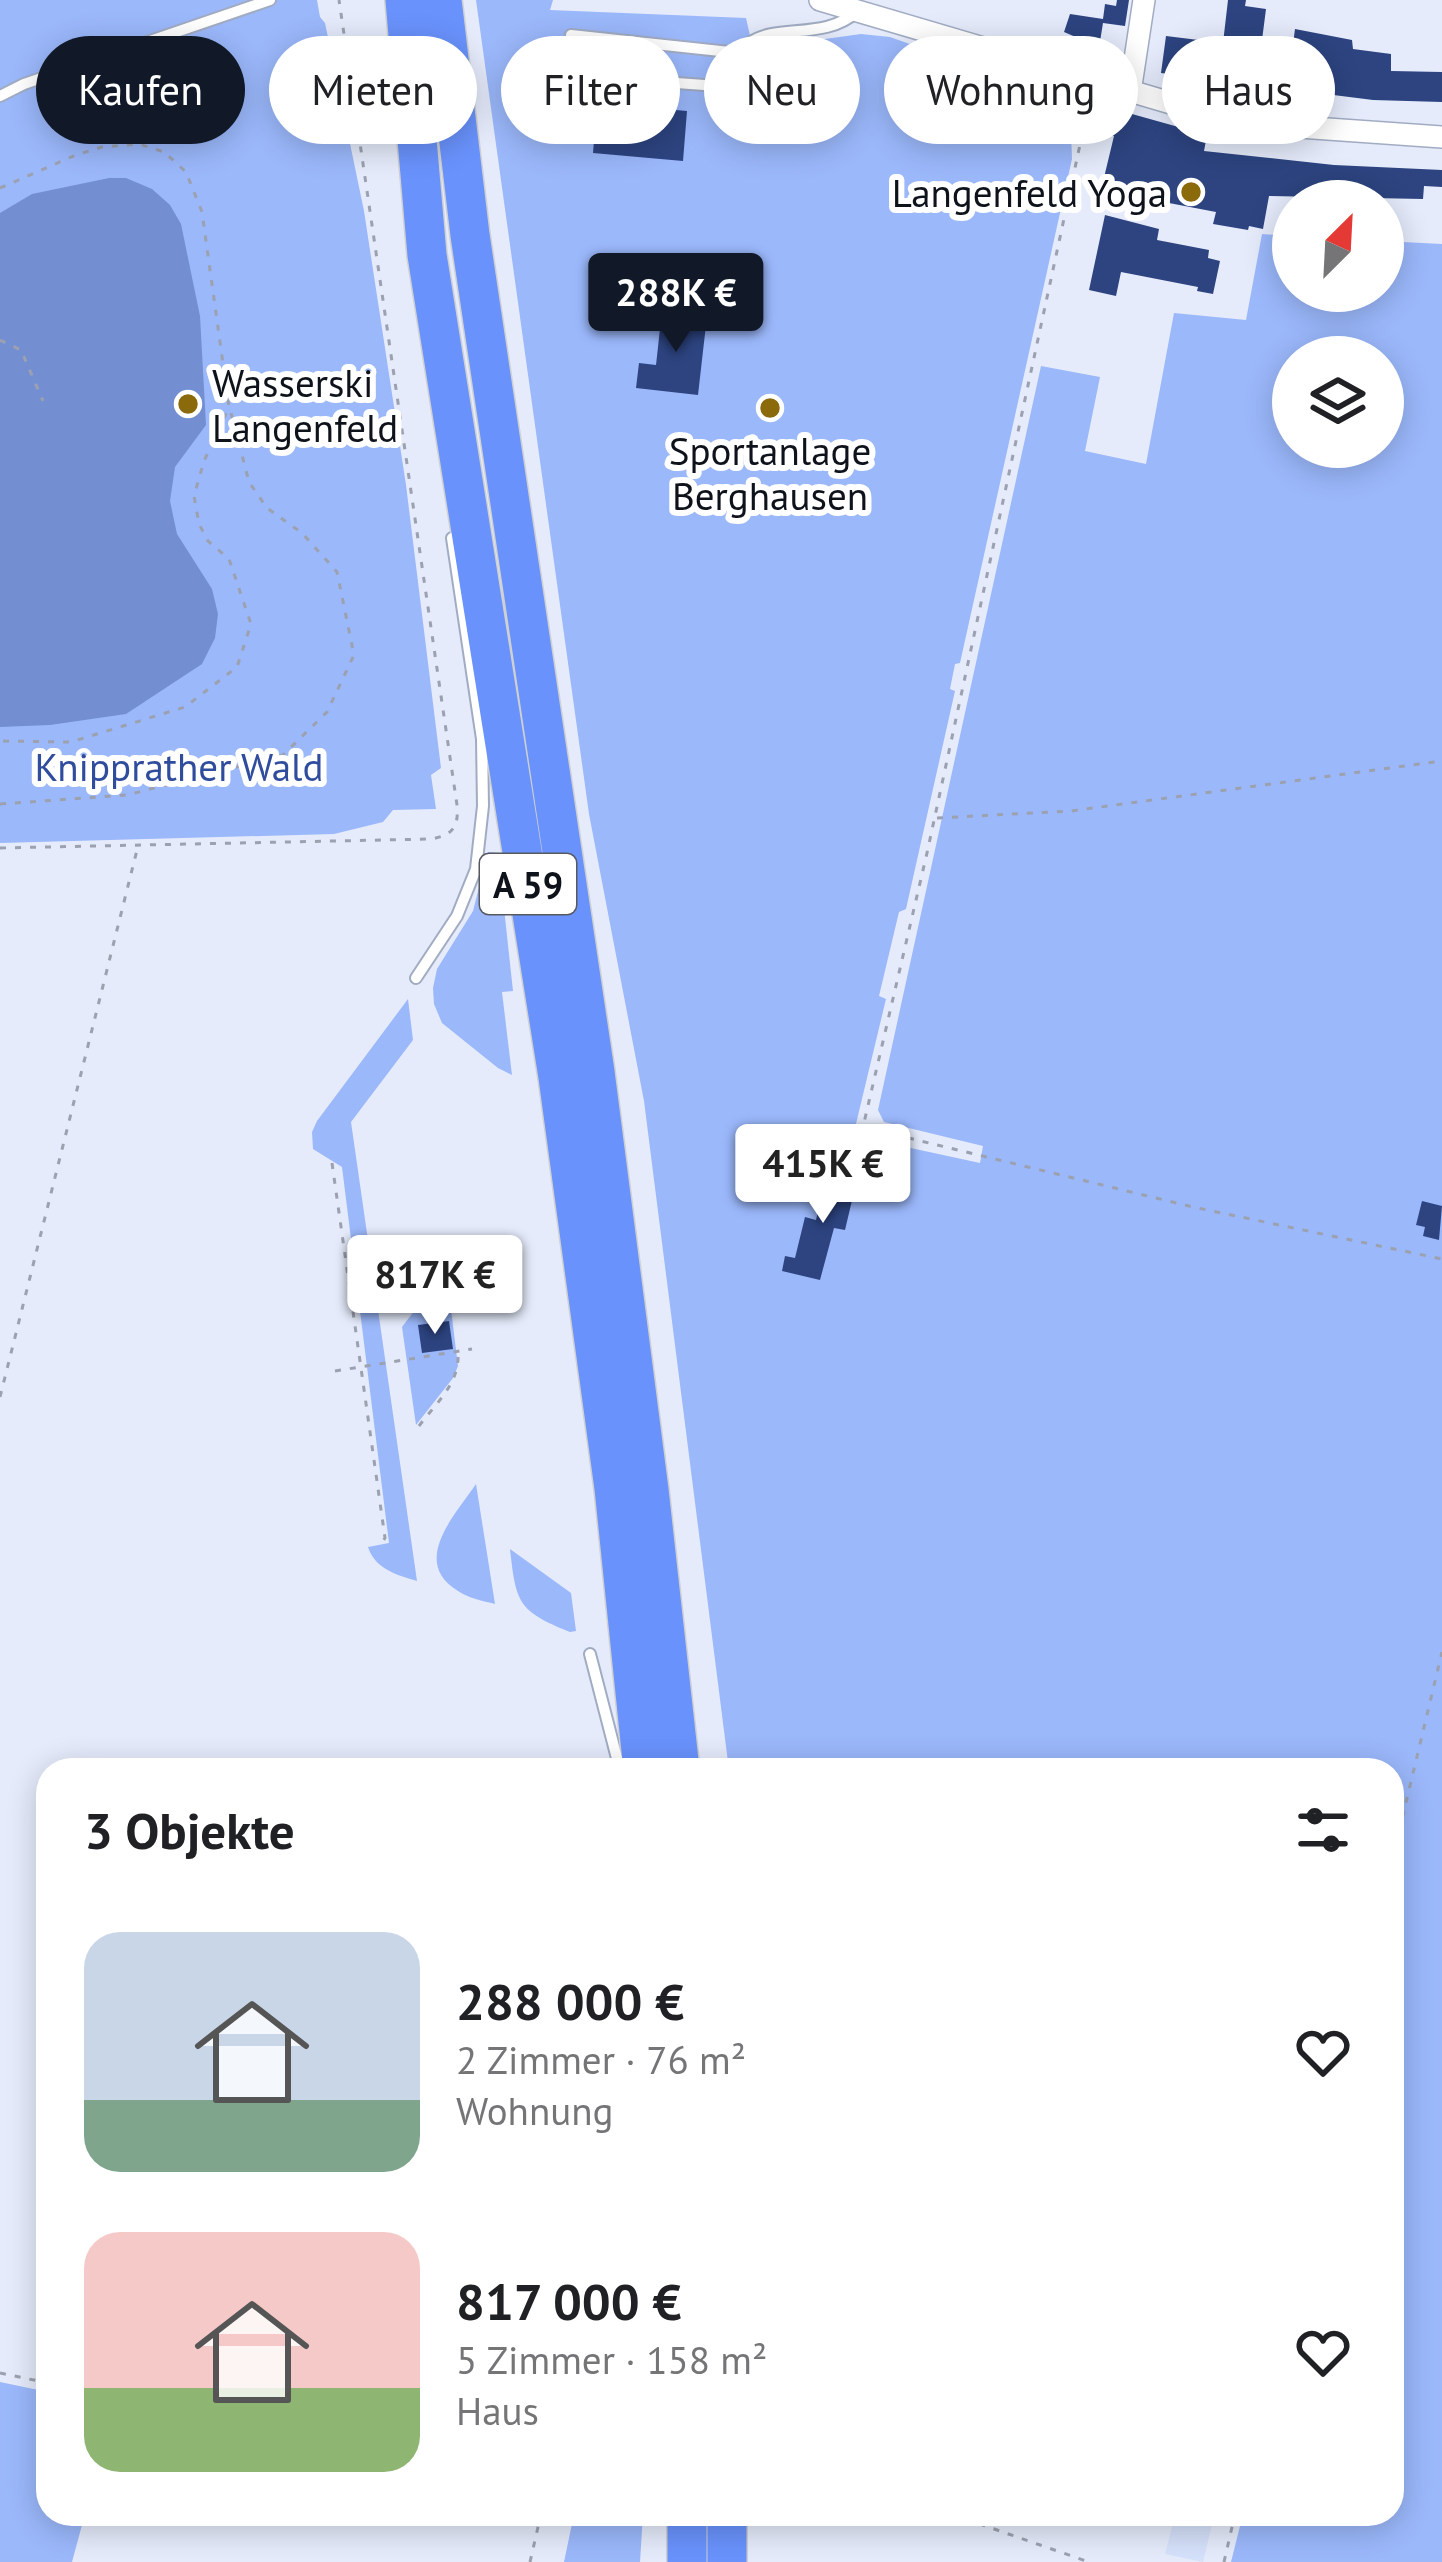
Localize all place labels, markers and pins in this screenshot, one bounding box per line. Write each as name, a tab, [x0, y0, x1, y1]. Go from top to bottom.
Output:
place label: Langenfeld Yoga	[892, 167, 1167, 218]
marker: Langenfeld Yoga	[1178, 179, 1204, 205]
pin: 288K €	[578, 253, 774, 355]
place label: Wasserski Langenfeld	[212, 357, 398, 453]
marker: Wasserski Langenfeld	[175, 391, 201, 417]
marker: Sportanlage Berghausen	[757, 395, 783, 421]
place label: Sportanlage Berghausen	[669, 425, 871, 521]
pin: 415K €	[725, 1124, 921, 1226]
pin: 817K €	[337, 1235, 533, 1337]

